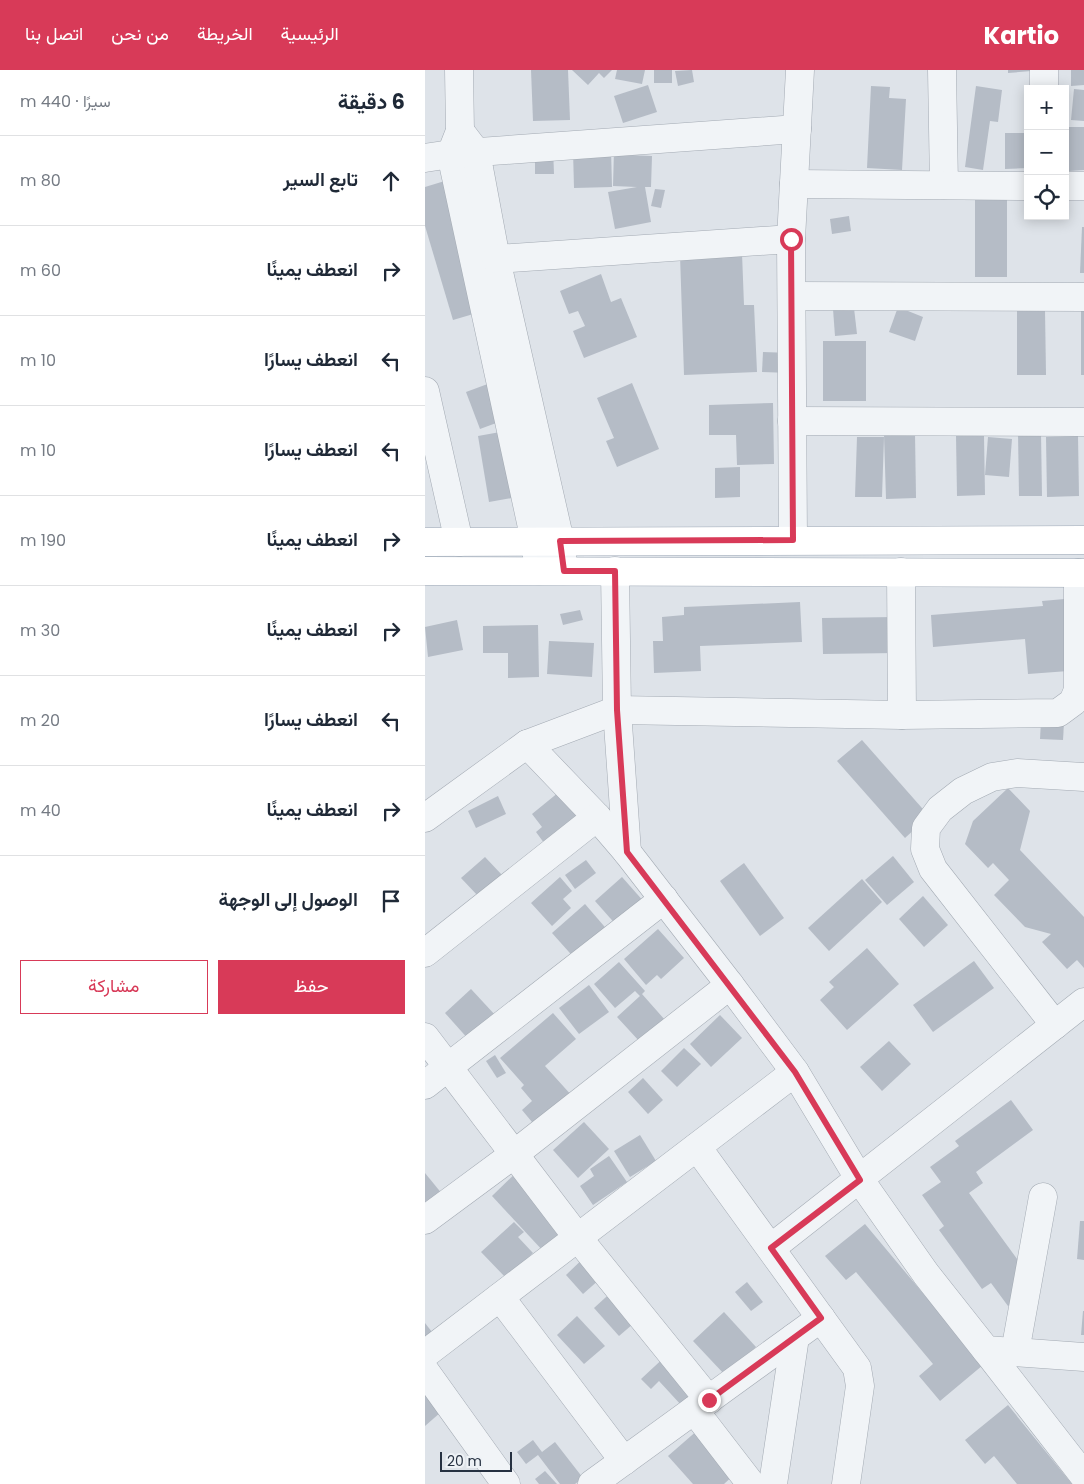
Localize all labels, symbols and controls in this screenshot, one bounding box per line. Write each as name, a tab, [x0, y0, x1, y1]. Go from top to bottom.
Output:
text: Kartio	[984, 19, 1059, 52]
text: اتصل بنا	[25, 21, 83, 46]
text: من نحن	[111, 21, 169, 46]
text: الخريطة	[197, 21, 253, 46]
text: الرئيسية	[281, 21, 339, 46]
map controls	[1024, 85, 1069, 220]
button: +	[1024, 85, 1069, 130]
text: 6 دقيقة	[338, 87, 405, 116]
text: سيرًا · 440 m	[20, 90, 111, 113]
button: −	[1024, 130, 1069, 175]
text: تابع السير	[283, 166, 358, 193]
icon: ahead	[377, 167, 405, 195]
text: 80 m	[20, 169, 61, 192]
button: locate	[1024, 175, 1069, 220]
route start	[780, 228, 803, 251]
text: انعطف يمينًا	[266, 256, 358, 283]
icon: right	[377, 257, 405, 285]
text: 60 m	[20, 259, 61, 282]
text: انعطف يسارًا	[264, 346, 358, 373]
icon: left	[377, 347, 405, 375]
text: 10 m	[20, 349, 56, 372]
text: انعطف يسارًا	[264, 436, 358, 463]
icon: left	[377, 437, 405, 465]
text: 10 m	[20, 439, 56, 462]
text: انعطف يمينًا	[266, 526, 358, 553]
icon: right	[377, 527, 405, 555]
text: 190 m	[20, 529, 66, 552]
text: انعطف يمينًا	[266, 616, 358, 643]
icon: right	[377, 617, 405, 645]
text: 30 m	[20, 619, 60, 642]
text: انعطف يسارًا	[264, 706, 358, 733]
icon: left	[377, 707, 405, 735]
text: 20 m	[20, 709, 60, 732]
text: انعطف يمينًا	[266, 796, 358, 823]
icon: right	[377, 797, 405, 825]
text: 40 m	[20, 799, 61, 822]
text: الوصول إلى الوجهة	[219, 886, 358, 913]
icon: arrive	[377, 887, 405, 915]
button: مشاركة	[20, 960, 208, 1014]
button: حفظ	[218, 960, 405, 1014]
route end	[698, 1389, 721, 1412]
scale bar	[440, 1449, 513, 1472]
text: 20 m	[447, 1451, 482, 1471]

